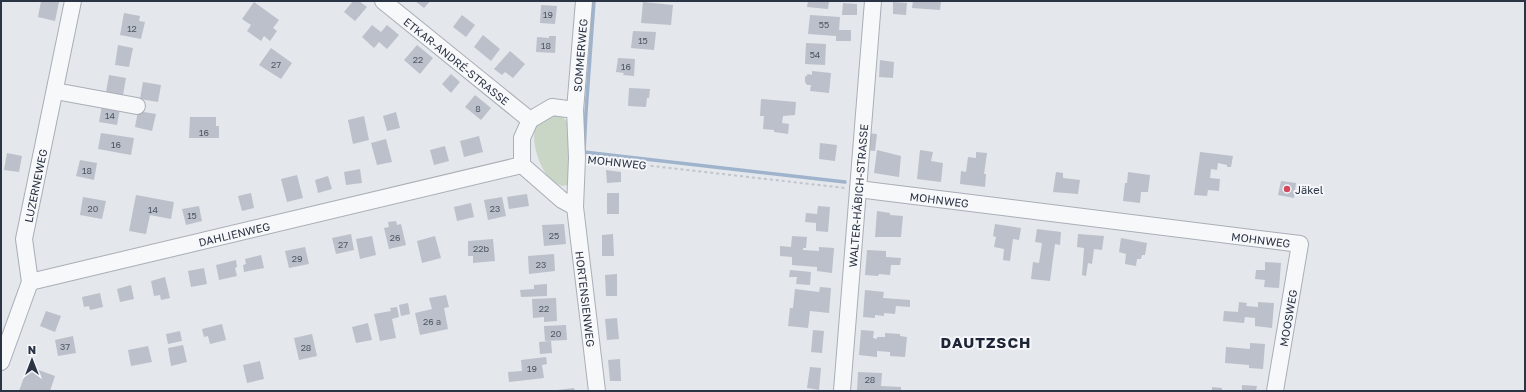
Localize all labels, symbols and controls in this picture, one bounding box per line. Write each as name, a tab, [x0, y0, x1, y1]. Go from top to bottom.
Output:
house number: 19	[543, 9, 553, 20]
street label: ETKAR-ANDRÉ-STRASSE	[402, 14, 512, 107]
street label: SOMMERWEG	[570, 18, 589, 92]
house number: 55	[819, 19, 829, 30]
house number: 12	[127, 23, 137, 34]
house number: 15	[638, 35, 648, 46]
house number: 18	[541, 40, 551, 51]
house number: 54	[810, 49, 821, 60]
house number: 22	[413, 54, 423, 65]
house number: 27	[271, 59, 281, 70]
house number: 16	[621, 61, 631, 72]
house number: 8	[475, 103, 481, 114]
house number: 14	[105, 110, 115, 121]
street label: WALTER-HÄBICH-STRASSE	[845, 123, 870, 268]
house number: 16	[199, 127, 209, 138]
house number: 16	[111, 139, 121, 150]
street label: LUZERNEWEG	[21, 147, 49, 224]
street label: MOHNWEG	[587, 152, 647, 172]
house number: 18	[82, 165, 92, 176]
place label: Jäkel	[1295, 183, 1324, 196]
marker: Jäkel	[1282, 184, 1292, 194]
street label: MOHNWEG	[909, 189, 970, 209]
house number: 20	[88, 203, 99, 214]
house number: 23	[490, 203, 500, 214]
house number: 14	[148, 204, 158, 215]
house number: 15	[187, 210, 197, 221]
street label: DAHLIENWEG	[197, 219, 271, 248]
street label: MOHNWEG	[1231, 229, 1291, 249]
house number: 25	[549, 230, 559, 241]
house number: 26	[390, 232, 400, 243]
house number: 27	[338, 239, 348, 250]
house number: 22b	[473, 243, 489, 254]
street label: HORTENSIENWEG	[574, 250, 598, 348]
house number: 29	[292, 253, 302, 264]
house number: 23	[536, 259, 546, 270]
street label: MOOSWEG	[1277, 288, 1299, 348]
house number: 22	[539, 303, 549, 314]
house number: 26 a	[423, 316, 441, 327]
house number: 20	[551, 328, 562, 339]
district label: DAUTZSCH	[941, 333, 1031, 351]
north arrow	[12, 340, 52, 380]
house number: 37	[60, 341, 70, 352]
house number: 28	[301, 342, 311, 353]
text: N	[28, 343, 36, 356]
house number: 19	[527, 363, 537, 374]
house number: 28	[865, 374, 875, 385]

